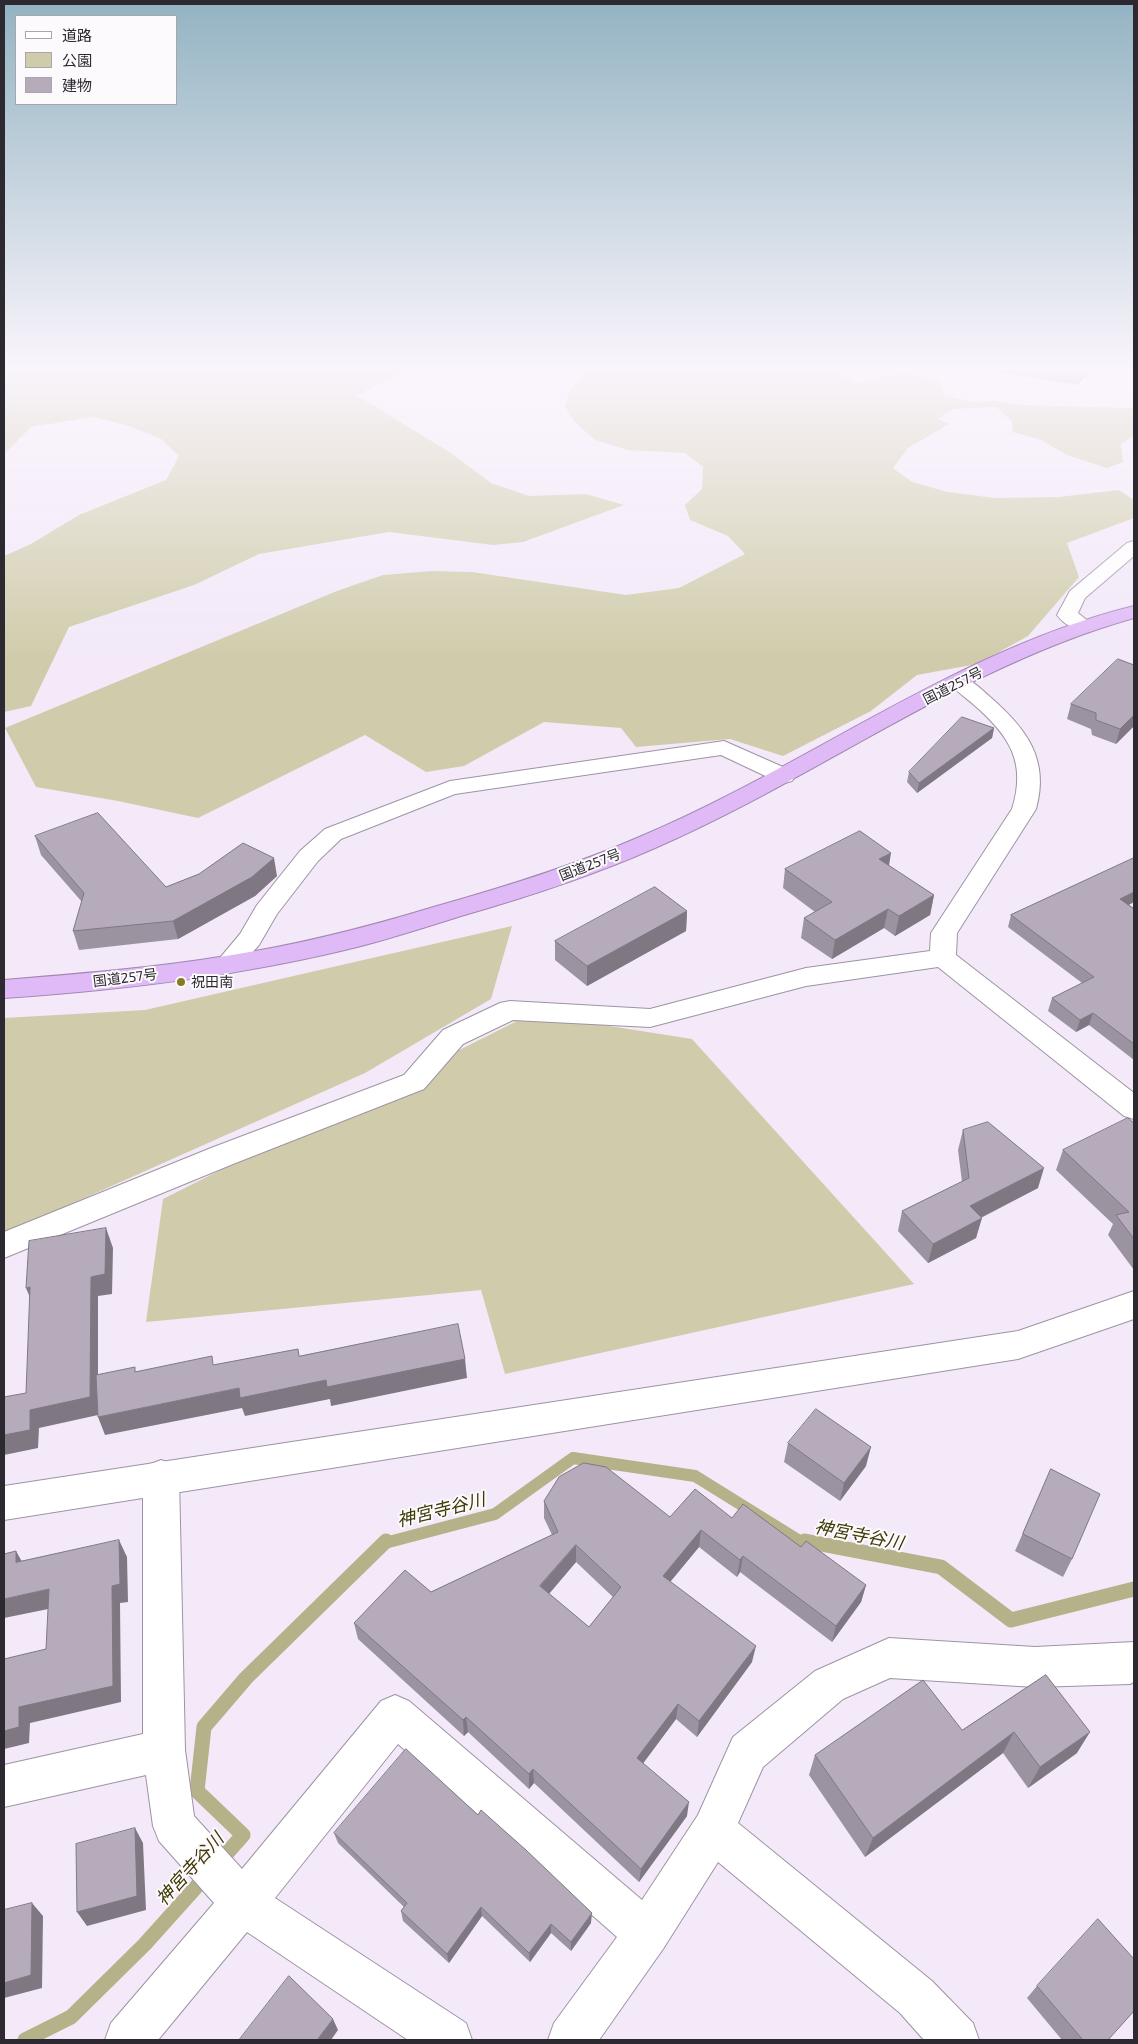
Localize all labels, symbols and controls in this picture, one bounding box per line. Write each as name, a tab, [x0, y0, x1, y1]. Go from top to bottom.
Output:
legend	[15, 15, 178, 105]
text: 道路	[62, 26, 92, 44]
text: 公園	[62, 51, 92, 69]
text: 建物	[62, 76, 92, 94]
street label: 国道257号	[920, 664, 986, 708]
street label: 国道257号	[557, 846, 623, 884]
street label: 国道257号	[92, 966, 158, 990]
place label: 祝田南	[191, 974, 233, 990]
marker: 祝田南	[175, 976, 187, 988]
water label: 神宮寺谷川	[395, 1489, 487, 1531]
water label: 神宮寺谷川	[813, 1516, 905, 1554]
water label: 神宮寺谷川	[152, 1828, 228, 1910]

